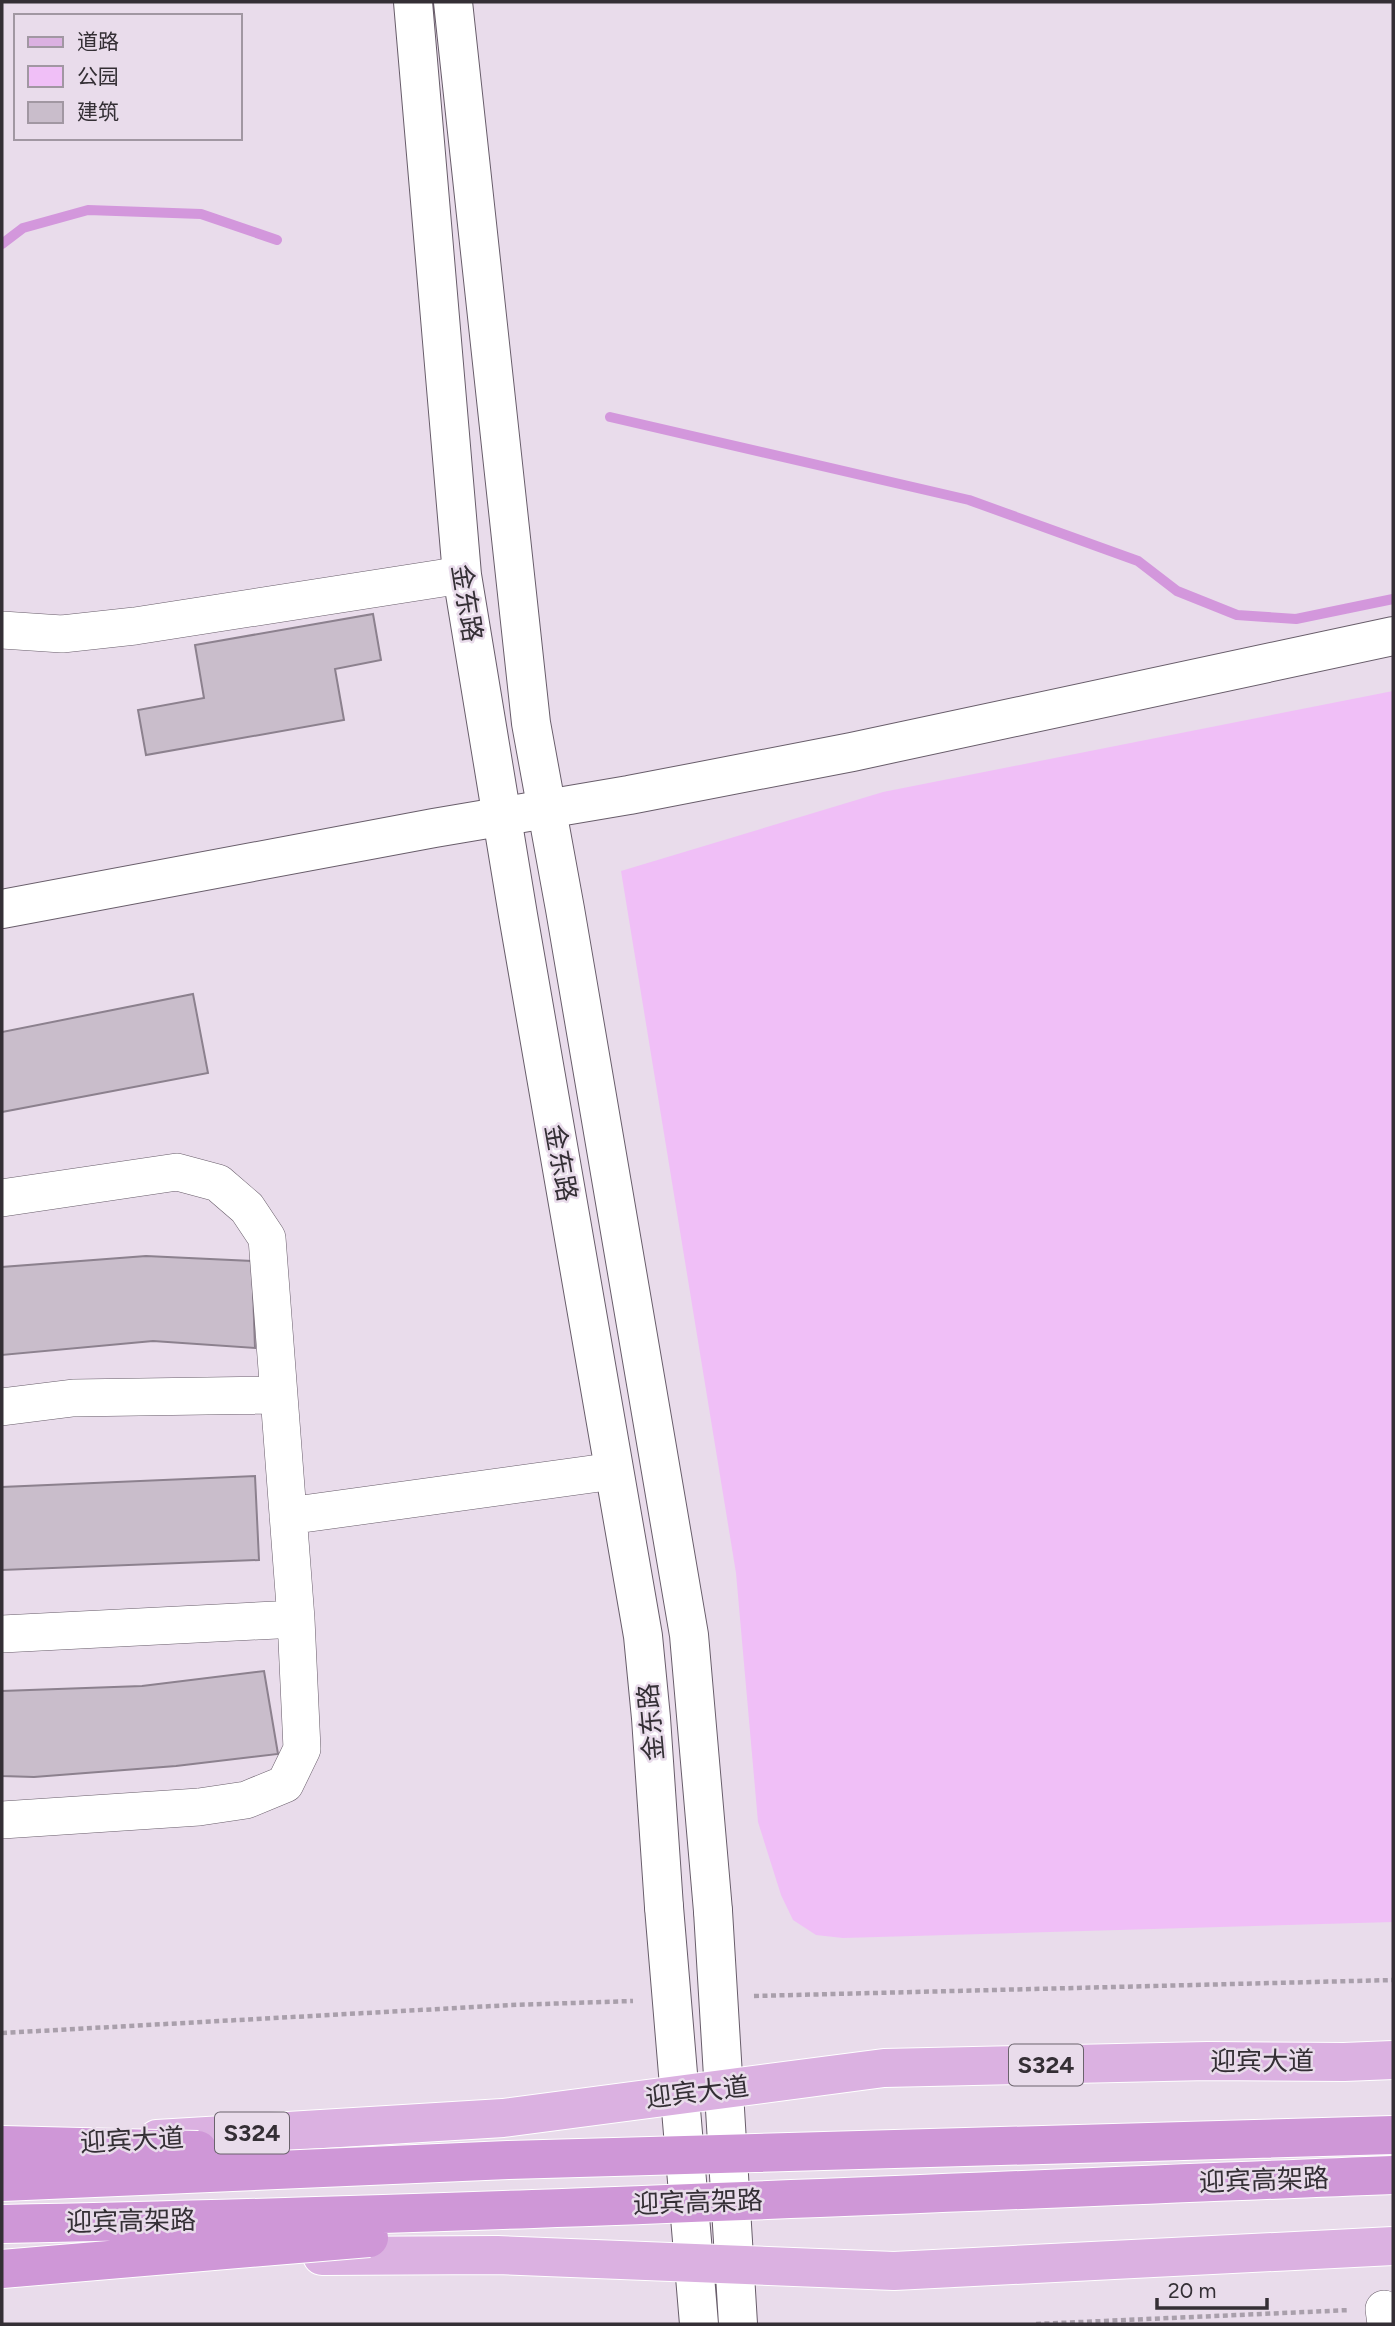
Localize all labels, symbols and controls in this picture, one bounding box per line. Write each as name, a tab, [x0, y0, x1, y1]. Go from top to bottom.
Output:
legend	[14, 14, 242, 140]
text: 道路	[77, 29, 119, 54]
text: 公园	[77, 64, 119, 89]
text: 建筑	[77, 99, 119, 124]
street label: 金东路	[445, 562, 489, 644]
street label: 金东路	[538, 1122, 584, 1204]
street label: 金东路	[632, 1682, 670, 1762]
road number: S324	[1009, 2044, 1083, 2086]
street label: 迎宾大道	[1210, 2045, 1314, 2077]
street label: 迎宾大道	[643, 2070, 751, 2114]
road number: S324	[215, 2112, 289, 2154]
street label: 迎宾大道	[79, 2121, 185, 2159]
street label: 迎宾高架路	[1198, 2162, 1330, 2198]
street label: 迎宾高架路	[632, 2184, 764, 2220]
street label: 迎宾高架路	[66, 2204, 196, 2238]
scale bar	[1157, 2266, 1267, 2310]
text: 20 m	[1168, 2278, 1216, 2303]

